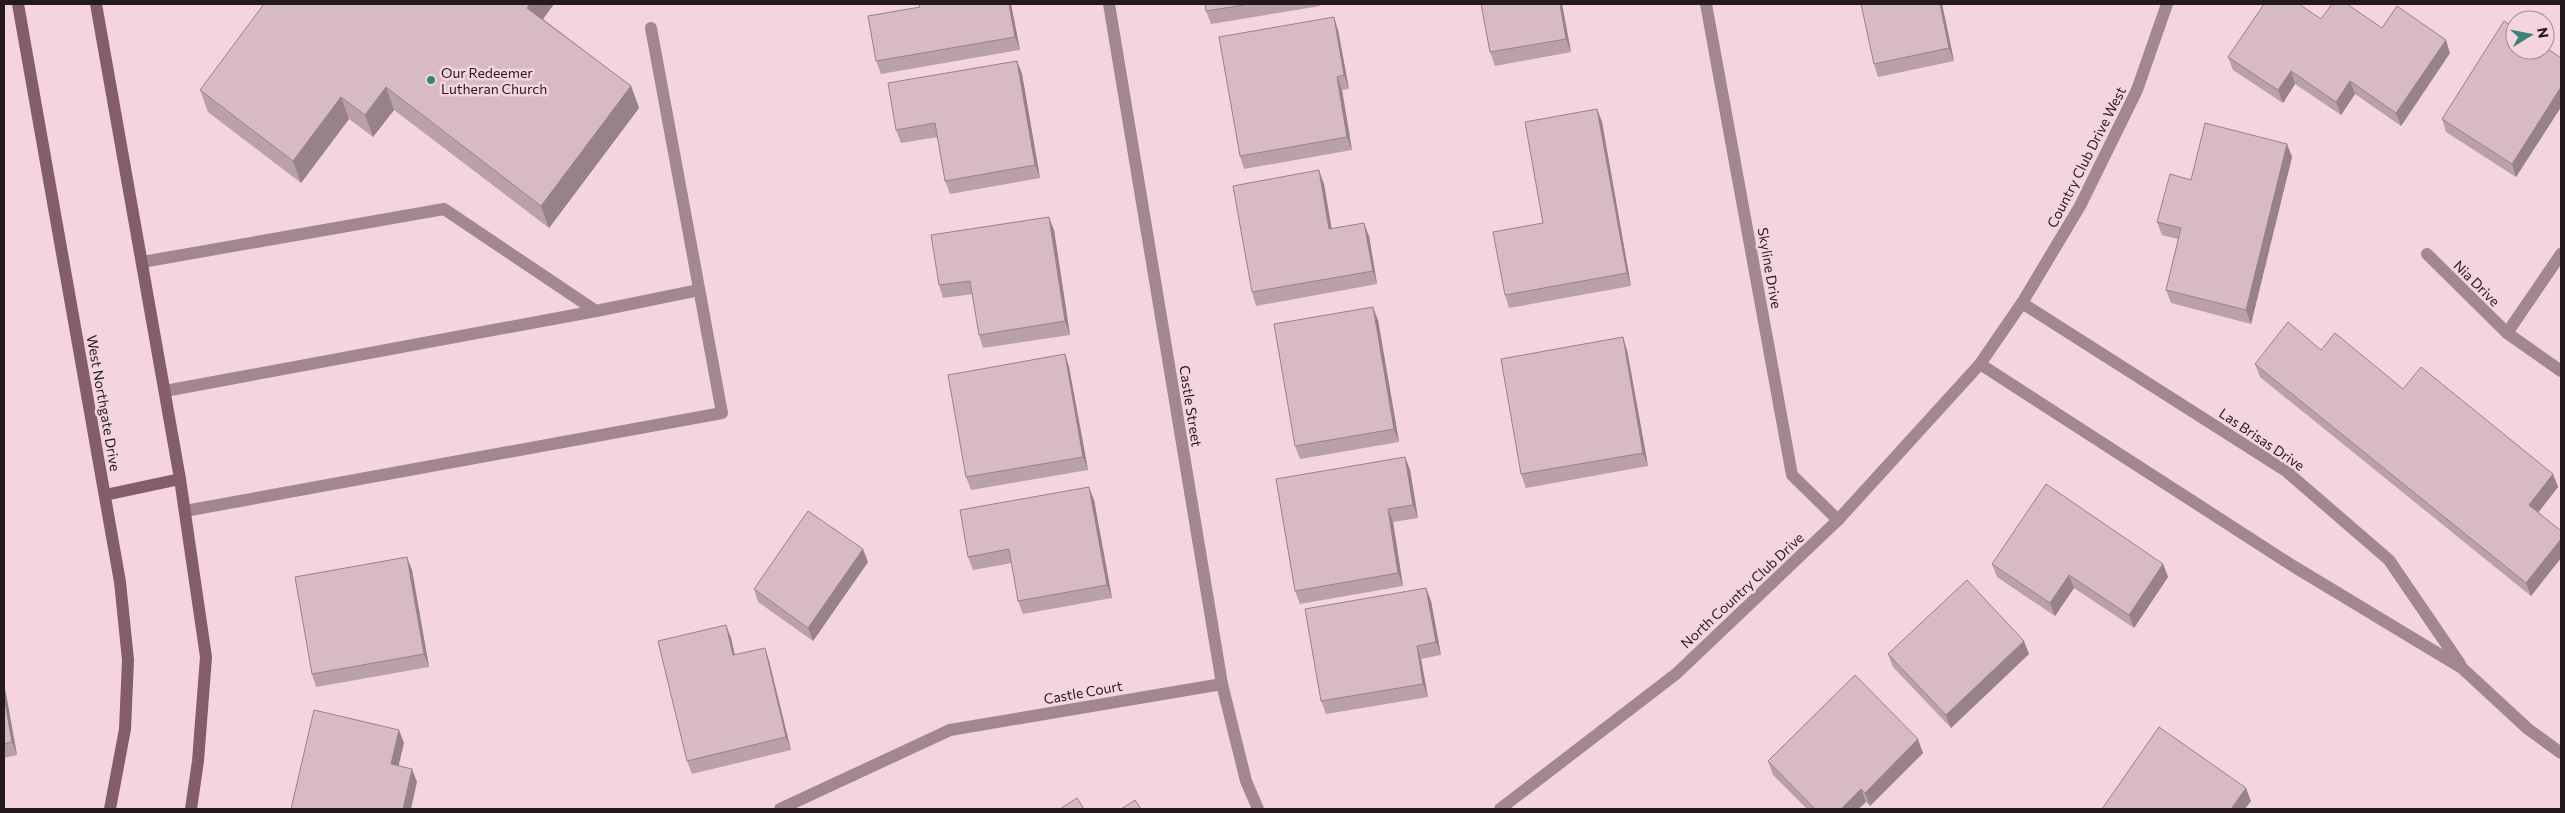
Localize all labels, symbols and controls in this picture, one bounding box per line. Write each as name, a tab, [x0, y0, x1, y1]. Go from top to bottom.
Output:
north arrow	[2505, 10, 2555, 60]
text: N	[2534, 26, 2553, 39]
place label: Our Redeemer Lutheran Church	[441, 64, 547, 97]
marker: Our Redeemer Lutheran Church	[425, 74, 437, 86]
street label: Country Club Drive West	[2043, 83, 2129, 230]
street label: Skyline Drive	[1755, 226, 1785, 310]
street label: Nia Drive	[2450, 256, 2504, 310]
street label: West Northgate Drive	[84, 334, 124, 472]
street label: Castle Street	[1176, 364, 1206, 448]
street label: Las Brisas Drive	[2216, 404, 2308, 474]
street label: North Country Club Drive	[1677, 529, 1807, 651]
street label: Castle Court	[1042, 677, 1124, 707]

